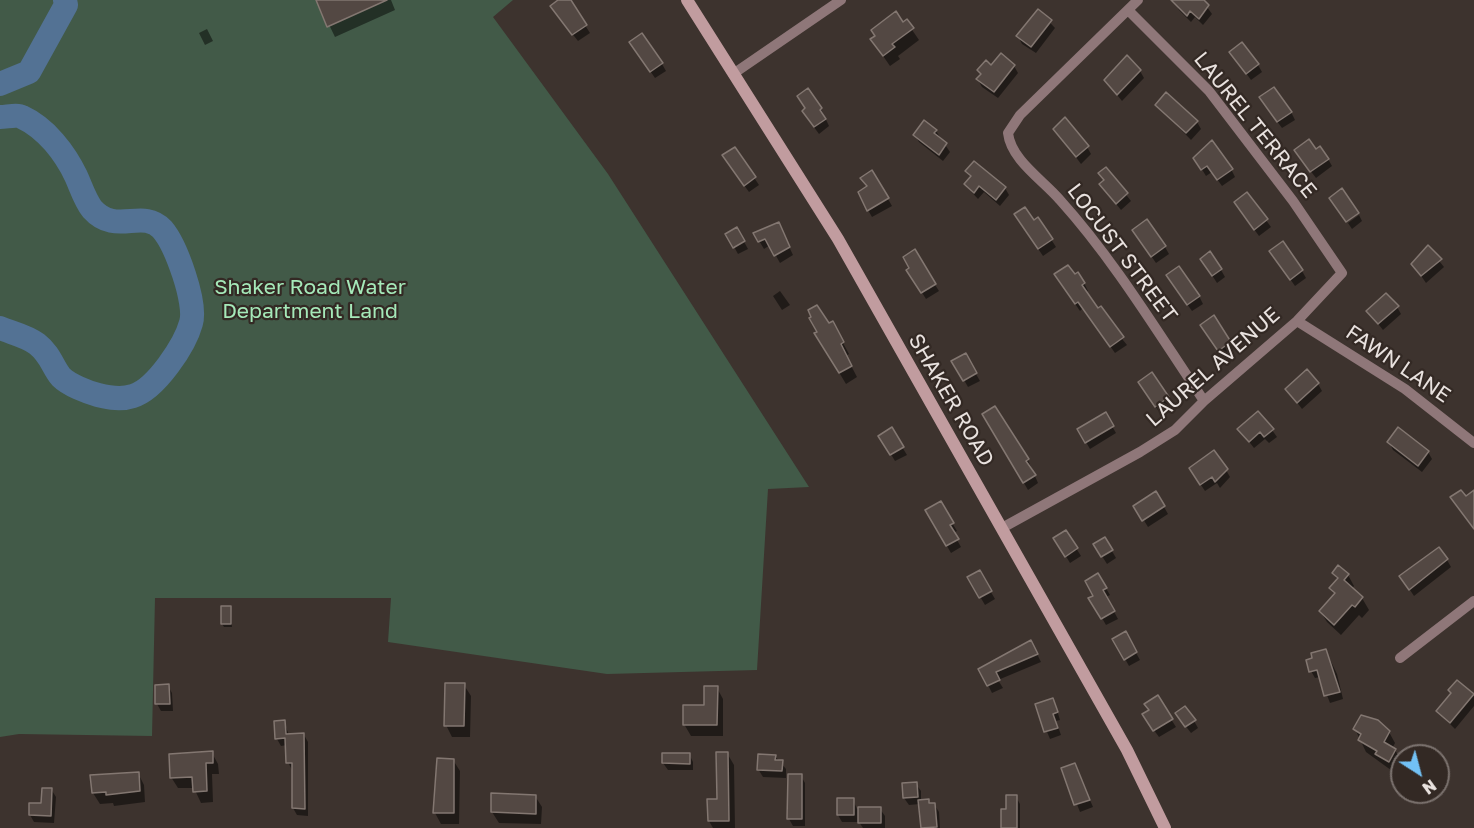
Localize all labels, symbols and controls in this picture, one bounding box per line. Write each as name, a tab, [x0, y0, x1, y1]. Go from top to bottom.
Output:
street label: LAUREL TERRACE	[1188, 47, 1322, 203]
street label: LOCUST STREET	[1062, 179, 1182, 327]
park label: Shaker Road Water Department Land	[214, 274, 406, 324]
street label: LAUREL AVENUE	[1141, 302, 1285, 432]
street label: FAWN LANE	[1341, 320, 1455, 408]
street label: SHAKER ROAD	[903, 329, 999, 471]
north arrow	[1390, 744, 1450, 804]
text: N	[1419, 775, 1440, 799]

